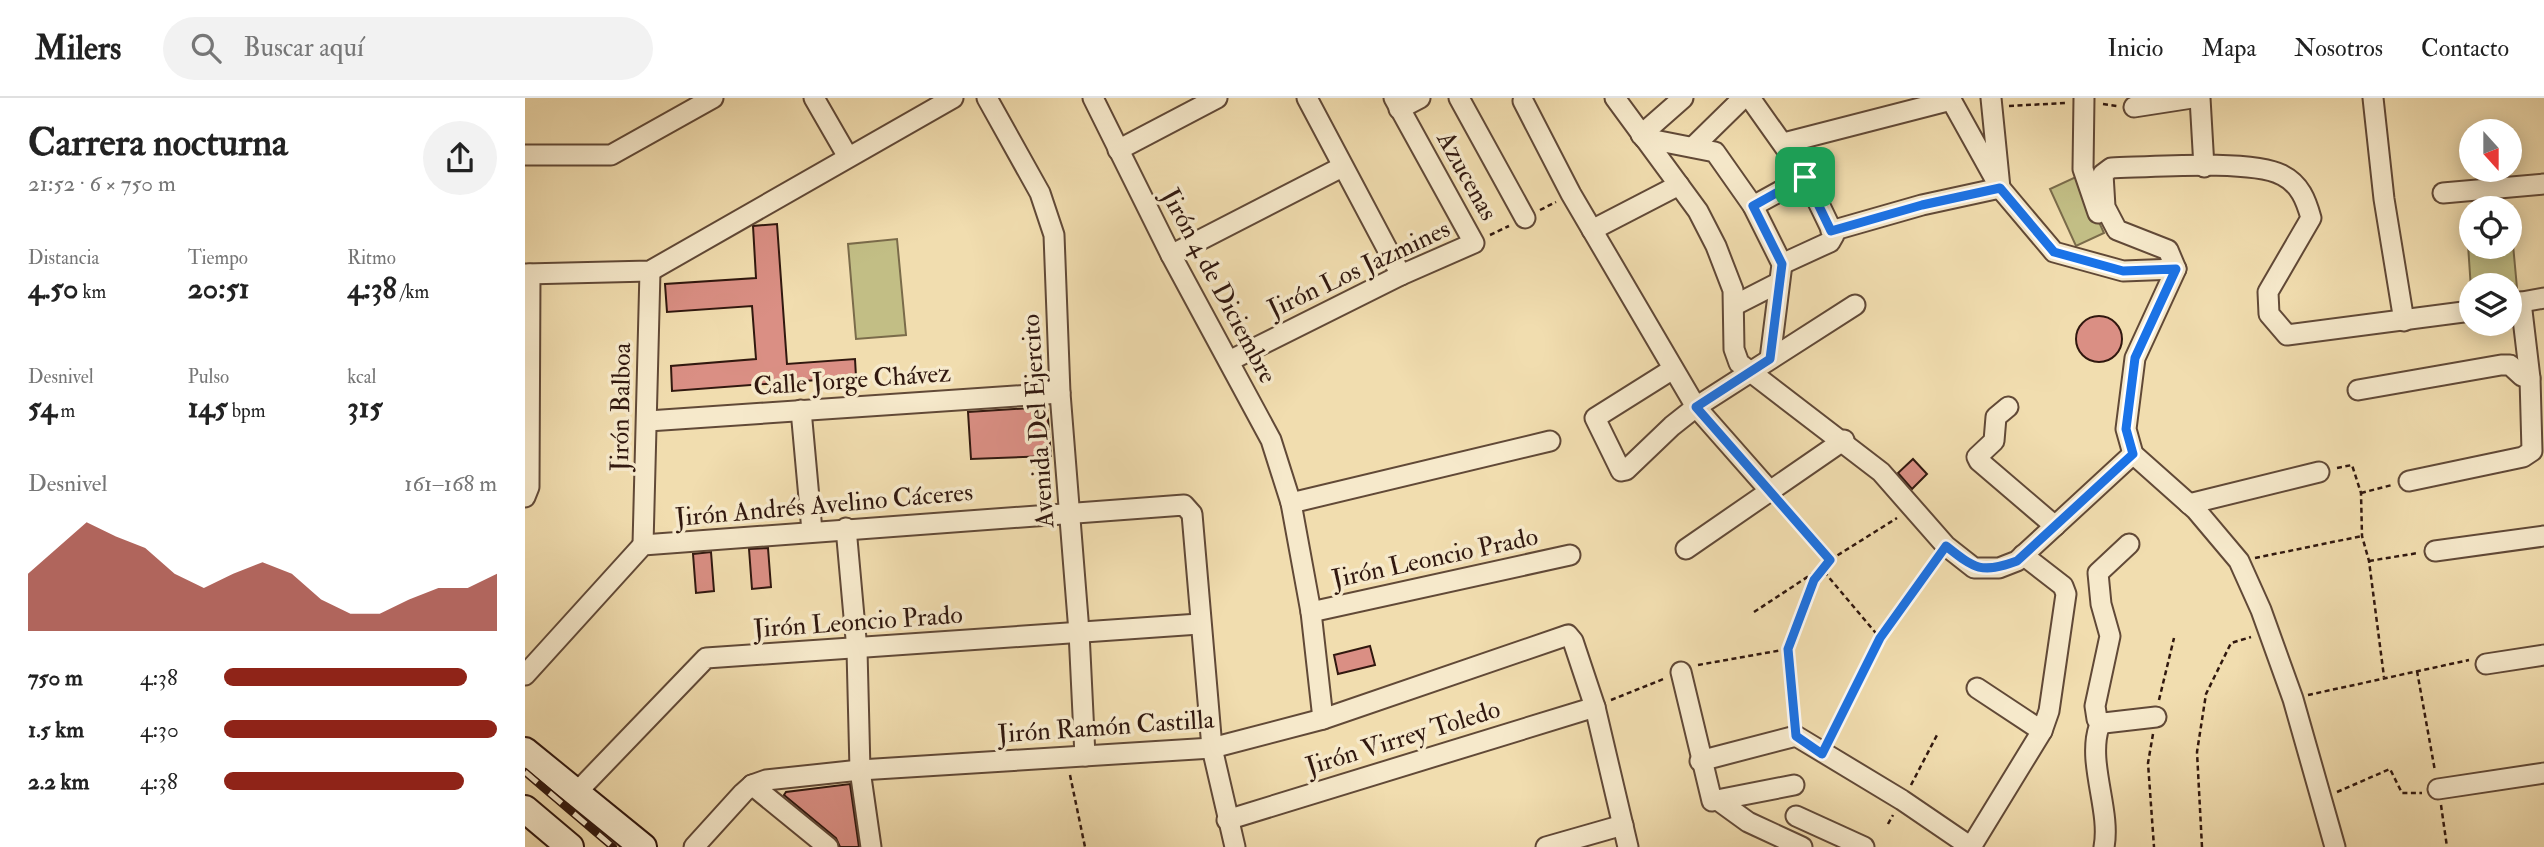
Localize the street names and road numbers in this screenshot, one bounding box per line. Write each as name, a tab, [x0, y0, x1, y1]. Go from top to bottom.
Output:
street label: Azucenas	[1429, 125, 1505, 226]
street label: Jirón 4 de Diciembre	[1154, 182, 1284, 389]
street label: Jirón Los Jazmines	[1262, 213, 1455, 326]
street label: Avenida Del Ejercito	[1015, 313, 1062, 530]
street label: Jirón Balboa	[604, 342, 638, 473]
street label: Calle Jorge Chávez	[752, 357, 952, 403]
street label: Jirón Andrés Avelino Cáceres	[673, 476, 974, 534]
street label: Jirón Leoncio Prado	[1328, 521, 1541, 596]
street label: Jirón Leoncio Prado	[751, 599, 964, 645]
street label: Jirón Virrey Toledo	[1301, 693, 1504, 783]
street label: Jirón Ramón Castilla	[996, 703, 1216, 751]

